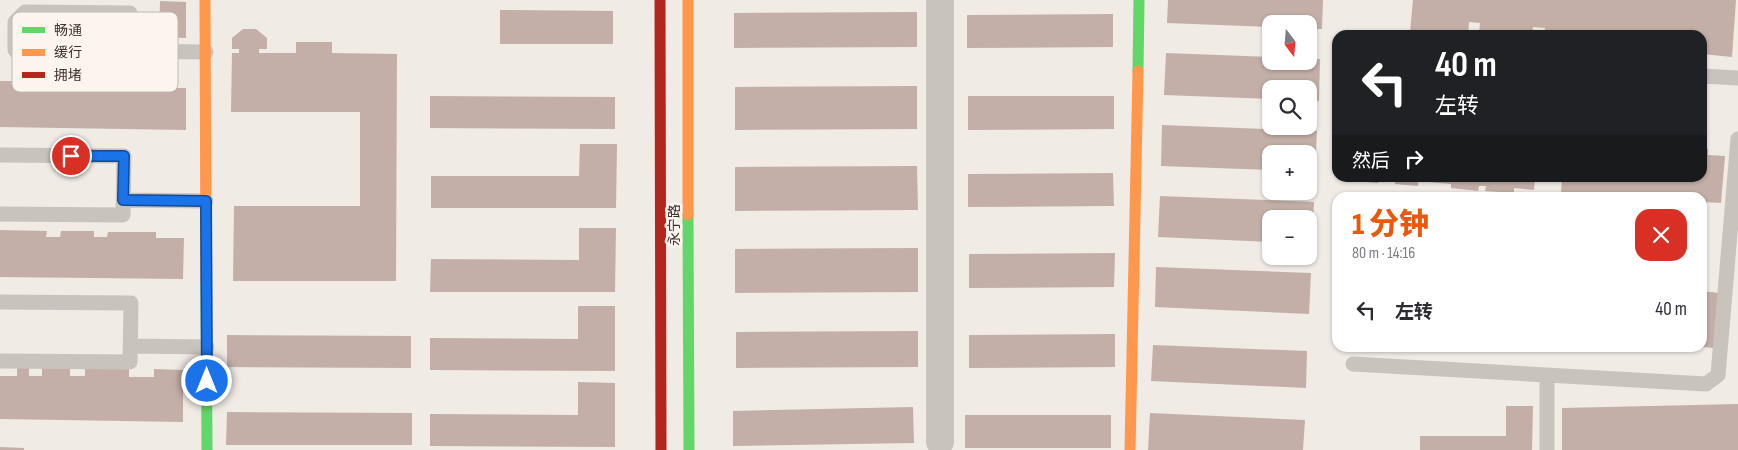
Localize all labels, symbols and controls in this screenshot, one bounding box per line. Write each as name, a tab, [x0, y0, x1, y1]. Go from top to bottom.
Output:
legend	[12, 12, 178, 92]
north arrow	[1262, 15, 1318, 70]
map controls	[1262, 15, 1317, 265]
text: 畅通	[54, 22, 82, 39]
text: 缓行	[54, 44, 82, 61]
text: 40 m	[1435, 44, 1497, 87]
icon: left	[1352, 50, 1417, 115]
text: 拥堵	[54, 67, 82, 84]
button: search	[1262, 80, 1317, 135]
text: 左转	[1435, 93, 1479, 120]
pin	[50, 135, 92, 177]
icon: arrive	[57, 142, 85, 170]
button: +	[1262, 145, 1317, 200]
icon: right	[1400, 145, 1428, 173]
text: 然后	[1352, 150, 1390, 173]
street label: 永宁路	[666, 204, 683, 246]
text: 1 分钟	[1352, 207, 1429, 243]
button: close	[1635, 209, 1687, 261]
button: −	[1262, 210, 1317, 265]
text: 80 m · 14:16	[1352, 244, 1415, 263]
icon: left	[1352, 296, 1380, 324]
text: 40 m	[1655, 298, 1687, 321]
text: 左转	[1395, 301, 1433, 324]
position arrow	[180, 354, 232, 406]

